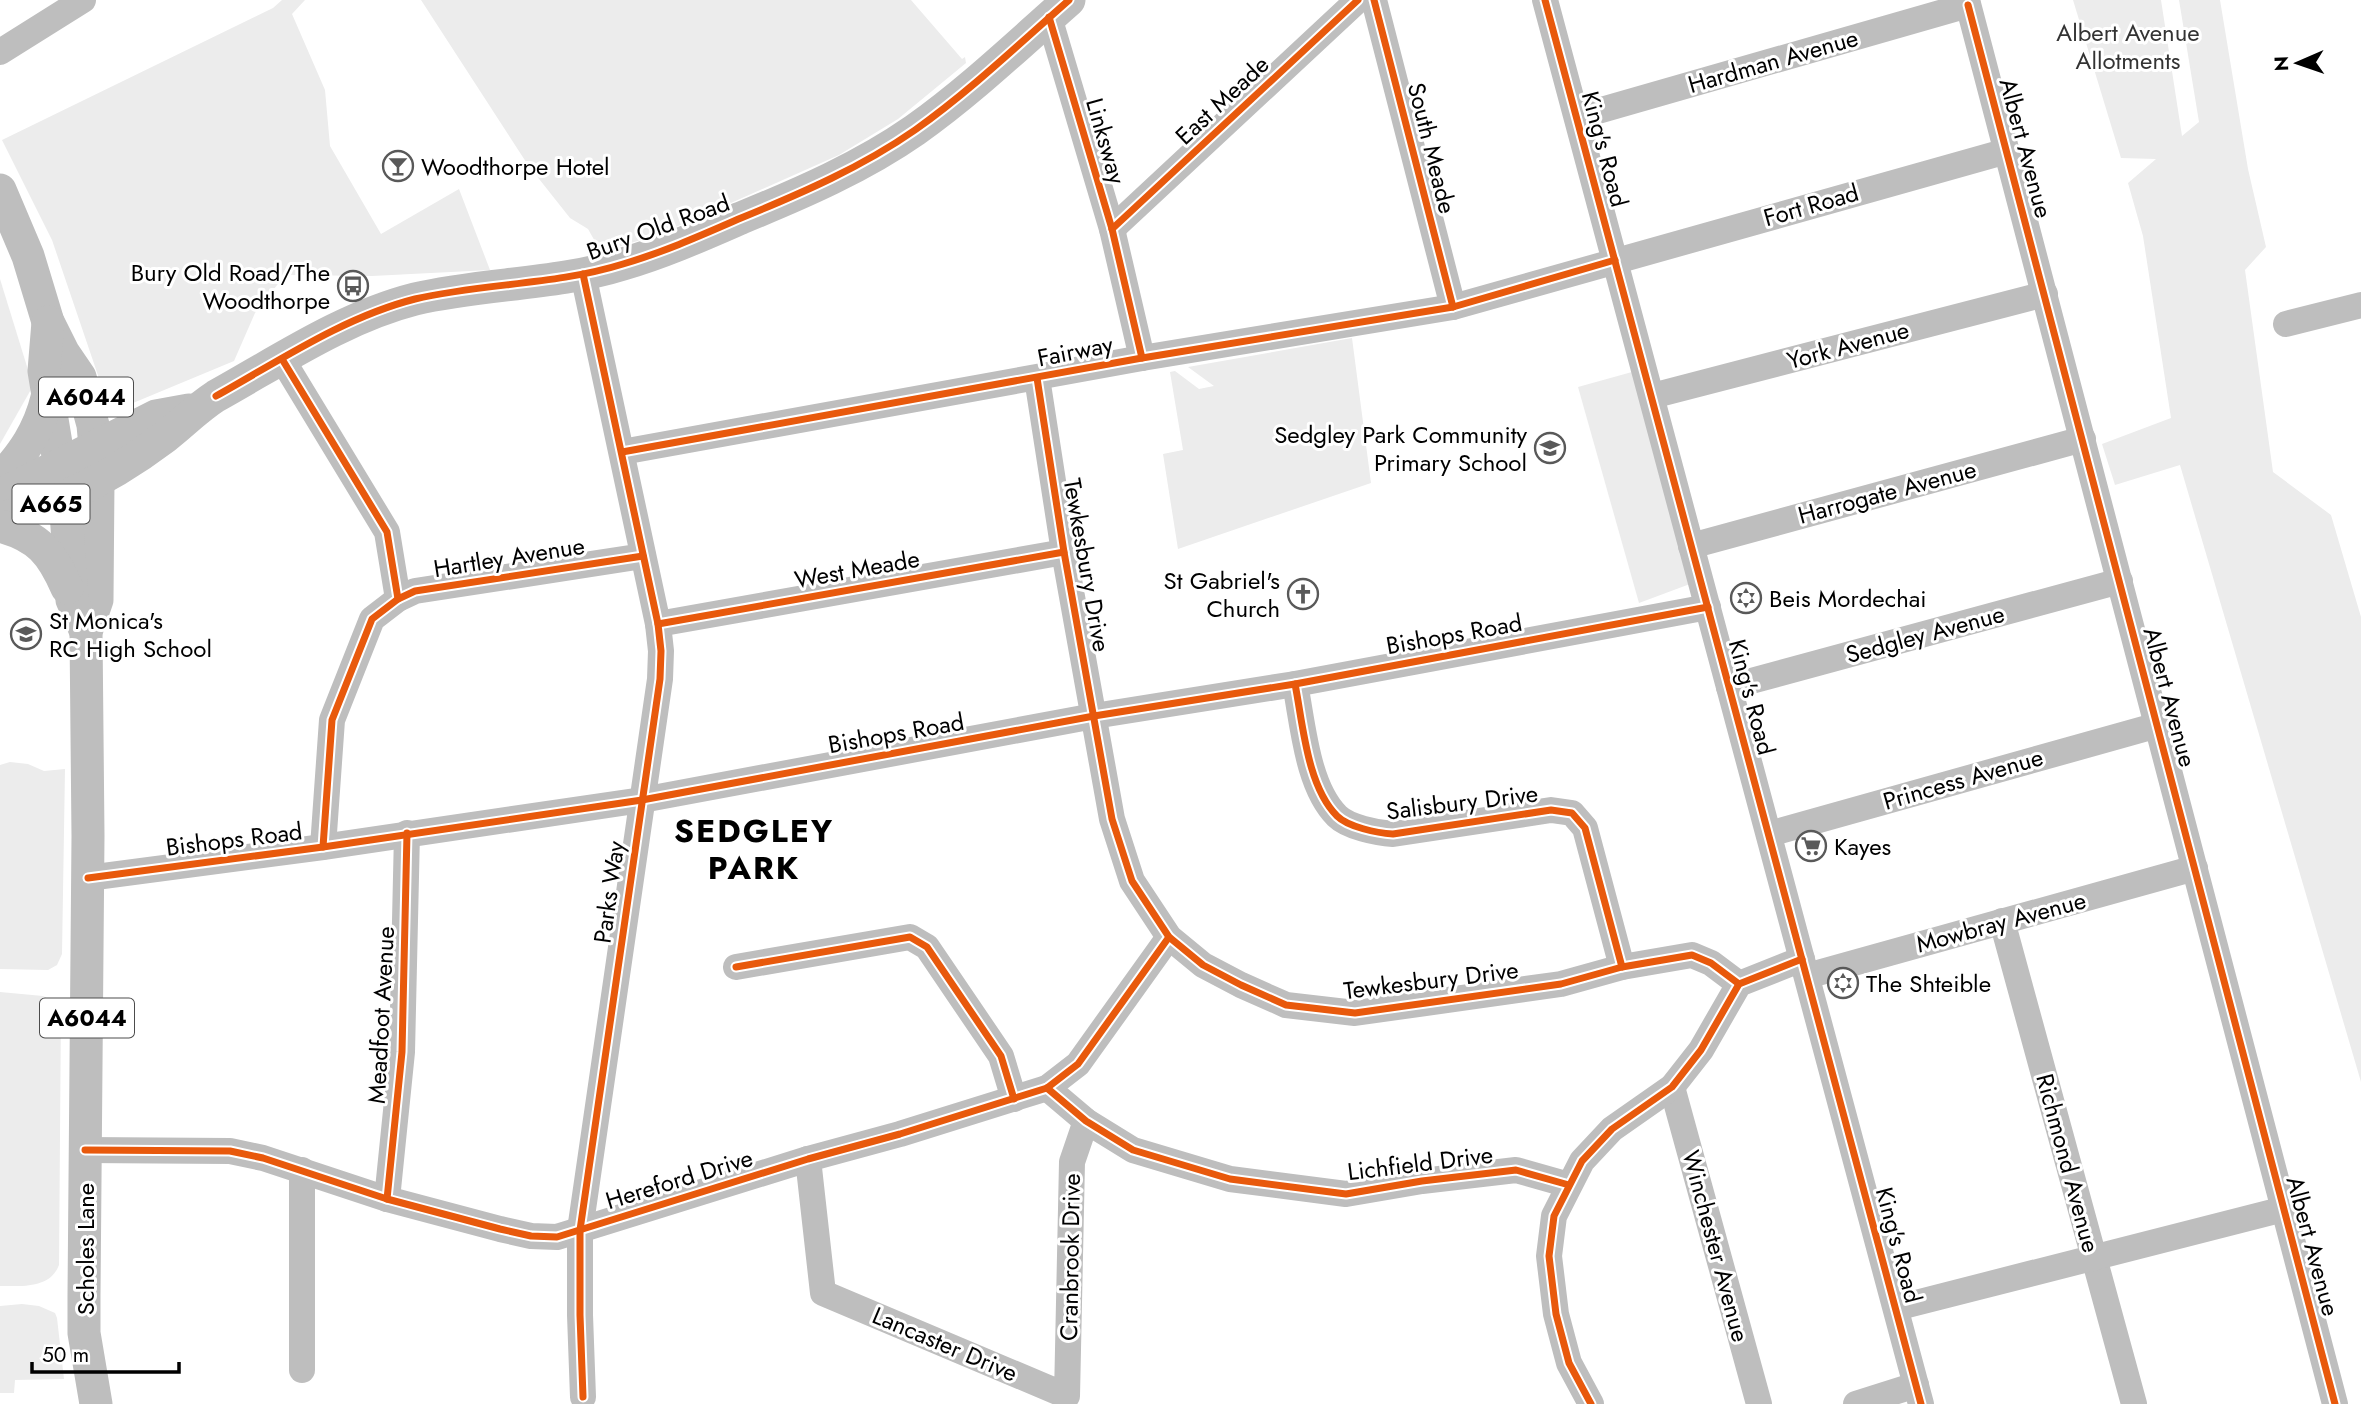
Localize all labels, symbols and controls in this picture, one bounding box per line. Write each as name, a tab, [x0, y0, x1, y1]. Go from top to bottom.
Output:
park label: Albert Avenue Allotments	[2056, 15, 2200, 78]
street label: Hardman Avenue	[1684, 20, 1862, 102]
north arrow	[2263, 28, 2333, 98]
street label: East Meade	[1167, 47, 1277, 153]
text: N	[2268, 56, 2295, 72]
street label: Albert Avenue	[1991, 74, 2061, 222]
street label: South Meade	[1399, 79, 1465, 217]
street label: King's Road	[1573, 87, 1637, 211]
street label: Linksway	[1077, 94, 1135, 189]
bar icon: Woodthorpe Hotel	[381, 149, 415, 183]
place label: Woodthorpe Hotel	[421, 149, 610, 184]
street label: Fort Road	[1759, 175, 1863, 235]
street label: Bury Old Road	[582, 185, 734, 269]
place label: Bury Old Road/The Woodthorpe	[131, 255, 330, 318]
bus stop icon: Bury Old Road/The Woodthorpe	[336, 269, 370, 303]
street label: York Avenue	[1783, 312, 1913, 378]
street label: Fairway	[1034, 326, 1116, 375]
road number: A6044	[39, 378, 133, 416]
place label: Sedgley Park Community Primary School	[1274, 417, 1527, 480]
school or university icon: Sedgley Park Community Primary School	[1533, 431, 1567, 465]
street label: Harrogate Avenue	[1794, 451, 1980, 533]
street label: Tewkesbury Drive	[1055, 475, 1119, 655]
road number: A665	[12, 484, 90, 524]
street label: Hartley Avenue	[431, 528, 587, 586]
street label: West Meade	[792, 541, 922, 597]
place label: St Gabriel's Church	[1164, 563, 1280, 626]
church icon: St Gabriel's Church	[1286, 577, 1320, 611]
synagogue icon: Beis Mordechai	[1729, 581, 1763, 615]
place label: Beis Mordechai	[1769, 581, 1927, 616]
street label: Sedgley Avenue	[1842, 596, 2008, 672]
place label: St Monica's RC High School	[49, 603, 212, 666]
street label: Bishops Road	[1383, 605, 1525, 663]
school or university icon: St Monica's RC High School	[9, 617, 43, 651]
street label: Albert Avenue	[2135, 623, 2205, 771]
street label: King's Road	[1720, 635, 1784, 759]
street label: Bishops Road	[825, 704, 967, 762]
street label: Princess Avenue	[1879, 739, 2047, 819]
street label: Salisbury Drive	[1384, 775, 1540, 829]
district label: SEDGLEY PARK	[674, 808, 834, 891]
street label: Bishops Road	[164, 813, 304, 865]
supermarket icon: Kayes	[1794, 829, 1828, 863]
place label: Kayes	[1834, 829, 1891, 864]
street label: Parks Way	[585, 838, 634, 945]
street label: Mowbray Avenue	[1912, 883, 2090, 961]
street label: Meadfoot Avenue	[359, 925, 403, 1105]
street label: Tewkesbury Drive	[1342, 952, 1520, 1008]
synagogue icon: The Shteible	[1826, 966, 1860, 1000]
place label: The Shteible	[1866, 966, 1991, 1001]
road number: A6044	[40, 998, 134, 1037]
street label: Richmond Avenue	[2027, 1070, 2109, 1256]
street label: Lichfield Drive	[1345, 1137, 1495, 1189]
street label: Hereford Drive	[601, 1140, 757, 1218]
street label: Winchester Avenue	[1674, 1146, 1758, 1346]
street label: Albert Avenue	[2278, 1172, 2348, 1320]
street label: Cranbrook Drive	[1051, 1173, 1089, 1341]
street label: Scholes Lane	[68, 1183, 103, 1315]
street label: King's Road	[1867, 1183, 1931, 1307]
street label: Lancaster Drive	[867, 1298, 1023, 1390]
scale bar	[32, 1330, 178, 1374]
text: 50 m	[42, 1340, 89, 1370]

